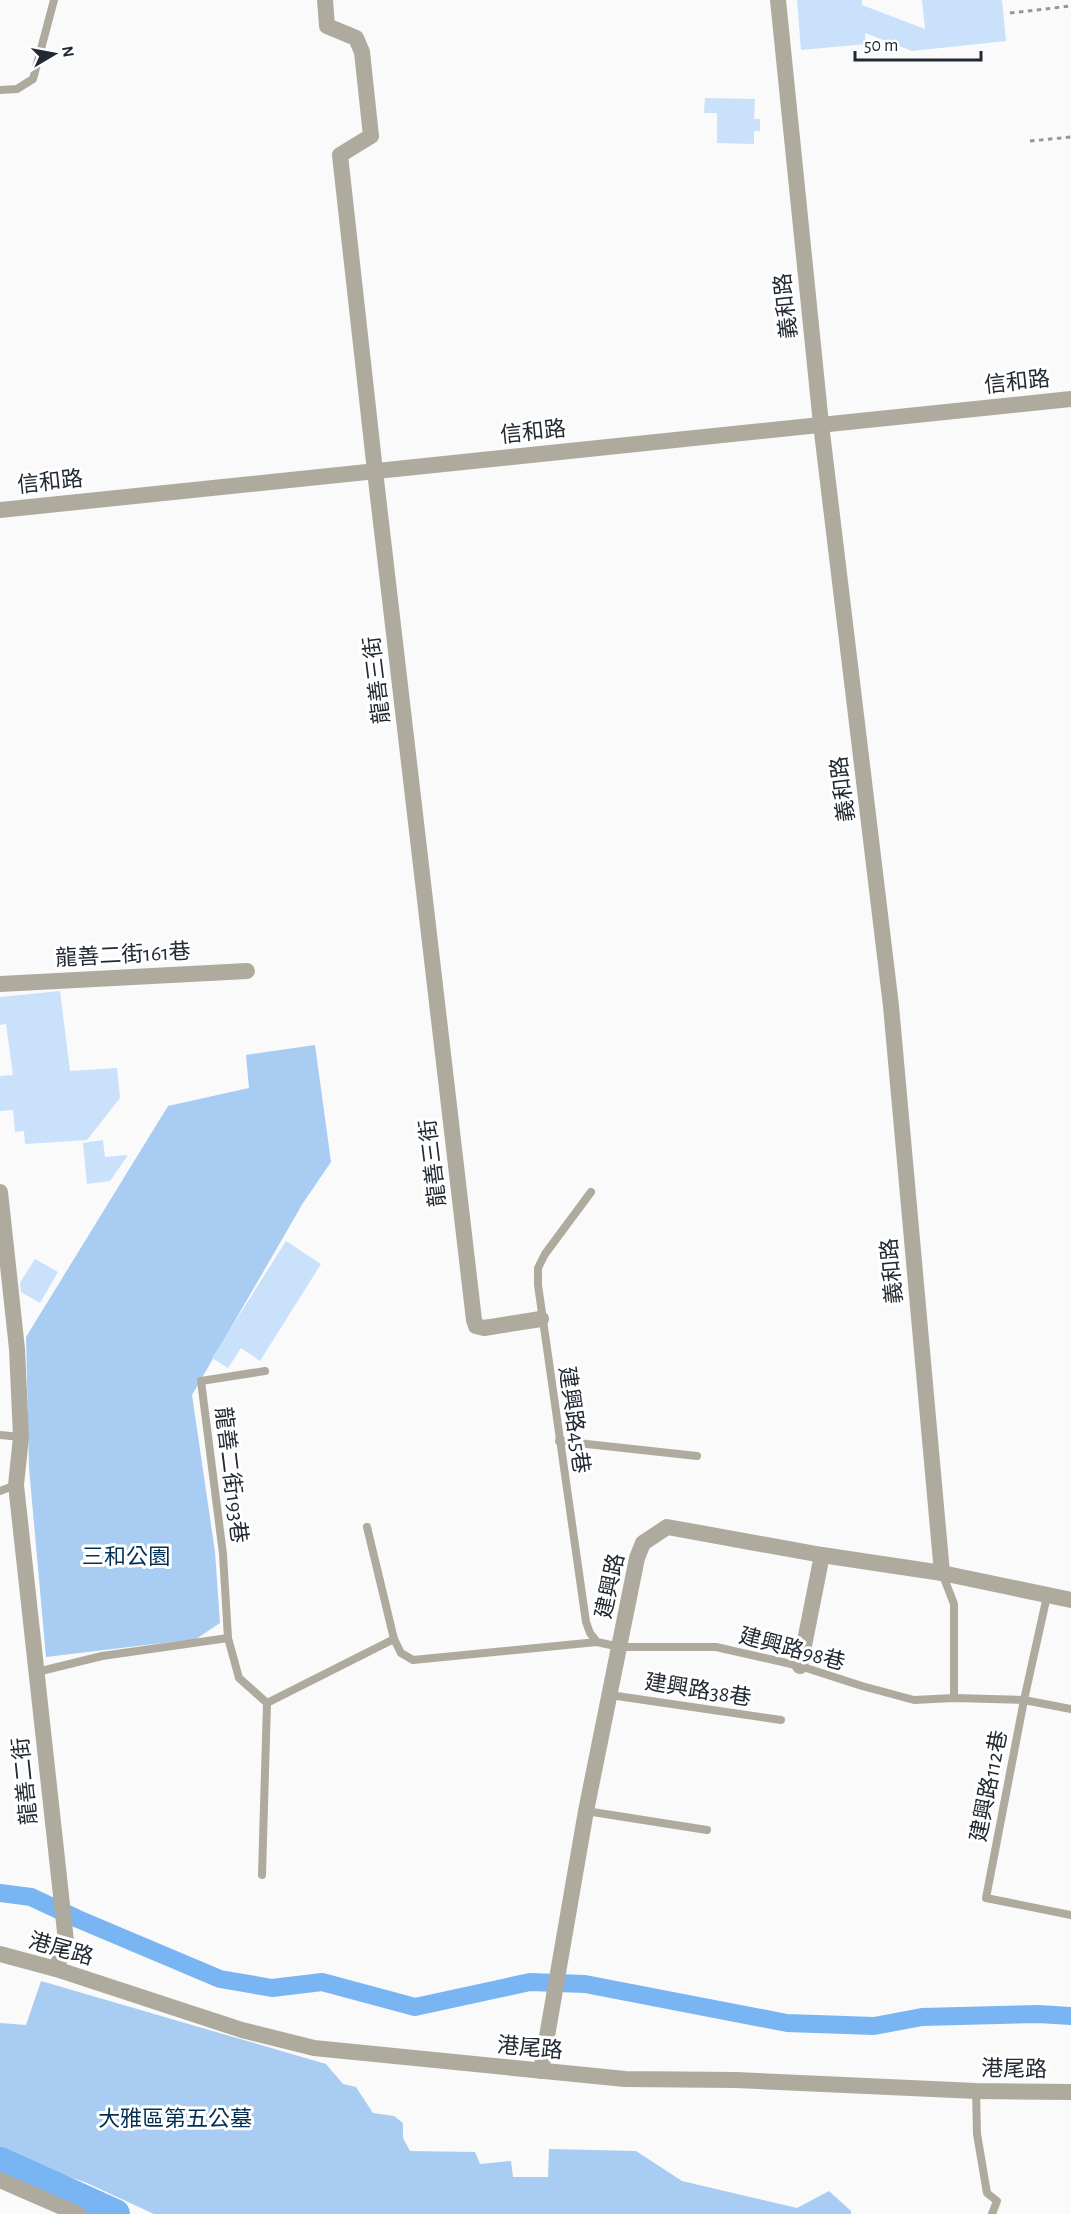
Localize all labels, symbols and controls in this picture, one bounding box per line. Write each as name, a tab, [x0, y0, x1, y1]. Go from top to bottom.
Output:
north arrow	[24, 24, 84, 84]
scale bar	[855, 24, 981, 62]
text: 50 m	[864, 37, 898, 55]
text: N	[59, 45, 77, 58]
street label: 義和路	[771, 272, 800, 340]
street label: 信和路	[983, 367, 1051, 396]
street label: 信和路	[499, 417, 567, 446]
street label: 信和路	[16, 467, 84, 496]
street label: 龍善三街	[360, 635, 393, 725]
street label: 義和路	[827, 755, 858, 823]
street label: 龍善二街161巷	[55, 939, 191, 970]
street label: 龍善三街	[416, 1118, 449, 1208]
street label: 義和路	[877, 1237, 906, 1305]
street label: 建興路45巷	[556, 1365, 593, 1475]
street label: 龍善二街193巷	[212, 1406, 251, 1544]
park label: 三和公園	[82, 1545, 170, 1568]
street label: 建興路	[591, 1551, 628, 1621]
street label: 建興路98巷	[737, 1623, 848, 1674]
street label: 建興路38巷	[643, 1670, 753, 1709]
street label: 建興路112巷	[966, 1728, 1011, 1844]
street label: 龍善二街	[8, 1736, 41, 1826]
street label: 港尾路	[26, 1928, 96, 1969]
street label: 港尾路	[496, 2033, 564, 2062]
street label: 港尾路	[981, 2056, 1047, 2081]
park label: 大雅區第五公墓	[98, 2107, 252, 2130]

